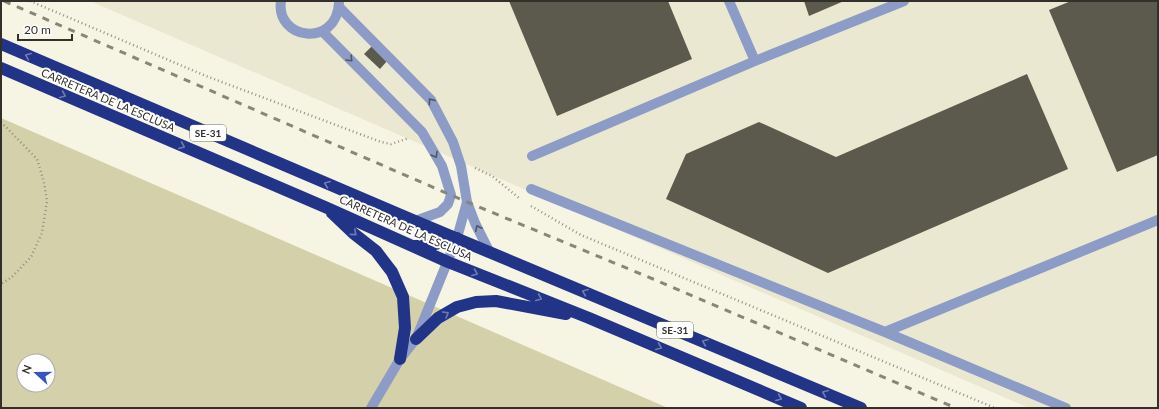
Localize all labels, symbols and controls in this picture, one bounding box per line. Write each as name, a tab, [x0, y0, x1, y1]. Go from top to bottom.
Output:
scale bar	[18, 16, 72, 42]
text: 20 m	[24, 22, 51, 37]
one-way arrow	[24, 52, 31, 60]
one-way arrow	[345, 54, 353, 62]
street label: CARRETERA DE LA ESCLUSA	[39, 65, 178, 134]
one-way arrow	[59, 90, 66, 98]
one-way arrow	[428, 98, 436, 105]
road number: SE-31	[190, 125, 226, 141]
one-way arrow	[179, 141, 186, 149]
one-way arrow	[431, 151, 438, 158]
one-way arrow	[324, 180, 331, 188]
street label: CARRETERA DE LA ESCLUSA	[338, 192, 475, 263]
one-way arrow	[475, 225, 483, 232]
one-way arrow	[349, 229, 356, 236]
one-way arrow	[472, 268, 479, 276]
one-way arrow	[582, 289, 590, 297]
one-way arrow	[535, 293, 542, 301]
one-way arrow	[441, 311, 449, 318]
road number: SE-31	[657, 322, 693, 338]
one-way arrow	[701, 339, 708, 347]
one-way arrow	[655, 343, 662, 351]
north arrow	[16, 353, 56, 393]
text: N	[19, 363, 34, 376]
one-way arrow	[821, 390, 829, 398]
one-way arrow	[775, 394, 782, 402]

